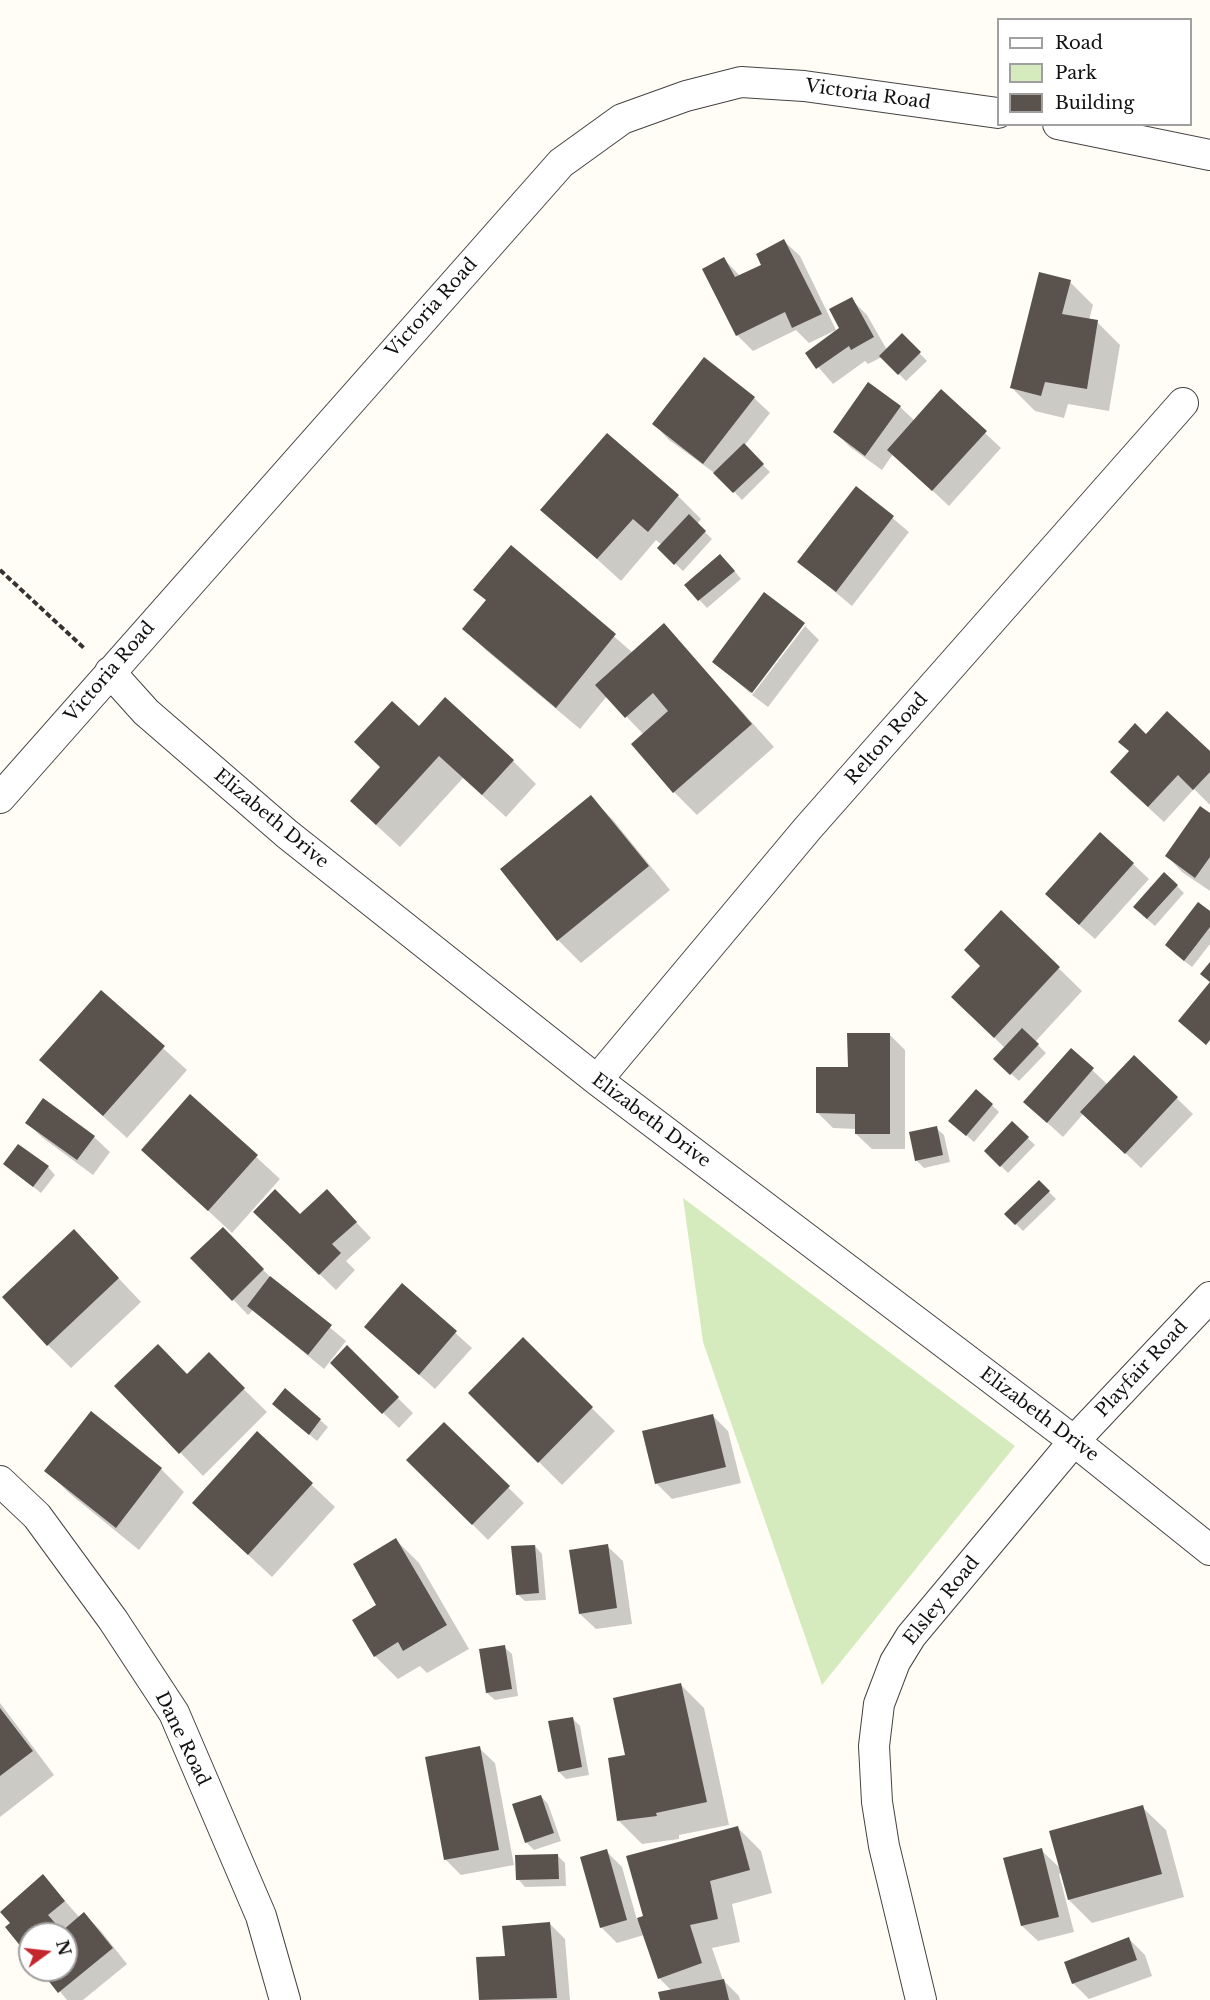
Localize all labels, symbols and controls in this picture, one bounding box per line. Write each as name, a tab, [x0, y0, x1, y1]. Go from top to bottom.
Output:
legend	[997, 18, 1192, 126]
text: Road	[1055, 32, 1103, 54]
text: Park	[1055, 62, 1097, 84]
street label: Victoria Road	[804, 76, 932, 114]
text: Building	[1055, 92, 1134, 114]
street label: Victoria Road	[382, 254, 482, 362]
street label: Victoria Road	[60, 617, 160, 727]
street label: Relton Road	[841, 689, 933, 789]
street label: Elizabeth Drive	[209, 765, 333, 873]
street label: Elizabeth Drive	[587, 1069, 715, 1173]
street label: Playfair Road	[1092, 1316, 1192, 1422]
street label: Elizabeth Drive	[975, 1363, 1103, 1467]
street label: Elsley Road	[900, 1552, 984, 1650]
street label: Dane Road	[150, 1689, 214, 1789]
north arrow	[18, 1922, 78, 1982]
text: N	[52, 1938, 75, 1958]

